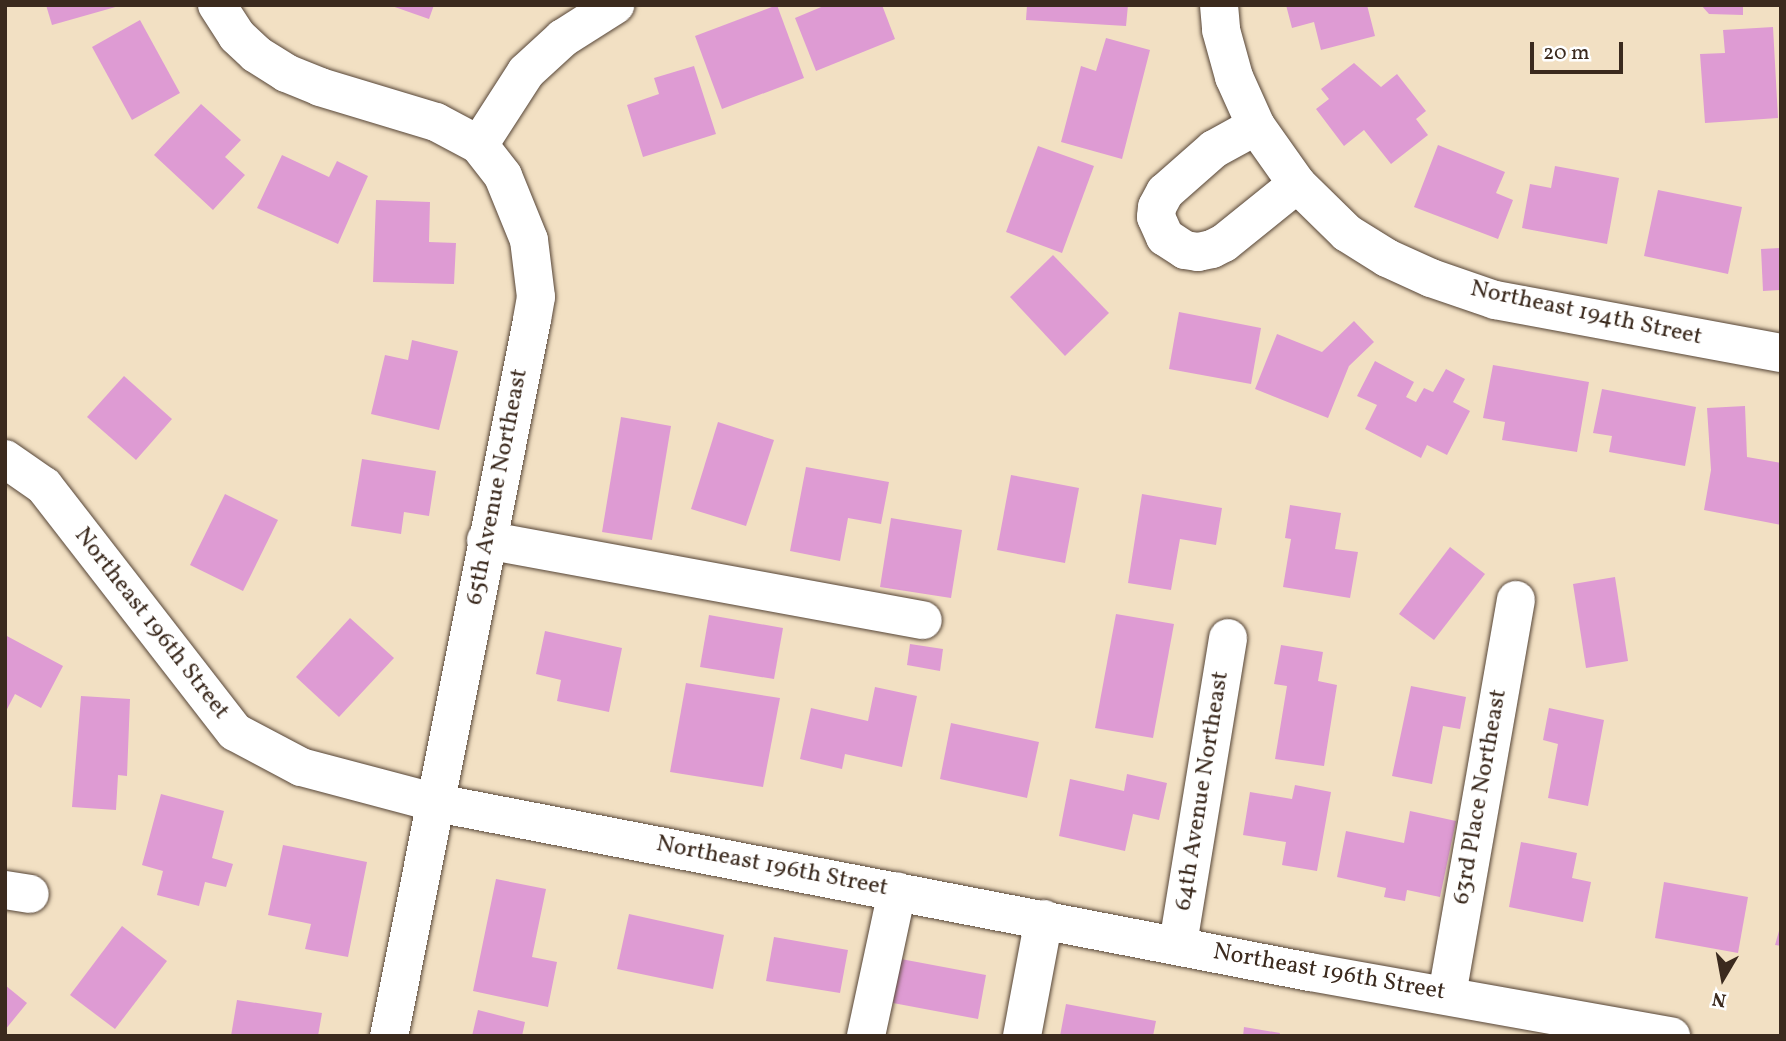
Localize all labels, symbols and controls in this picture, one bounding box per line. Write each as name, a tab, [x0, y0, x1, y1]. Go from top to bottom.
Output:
scale bar	[1534, 28, 1627, 72]
text: 20 m	[1543, 39, 1589, 68]
street label: Northeast 194th Street	[1468, 275, 1704, 353]
street label: 65th Avenue Northeast	[461, 367, 535, 607]
street label: Northeast 196th Street	[67, 522, 235, 726]
street label: 64th Avenue Northeast	[1170, 669, 1236, 913]
street label: 63rd Place Northeast	[1448, 687, 1514, 907]
street label: Northeast 196th Street	[654, 830, 890, 904]
street label: Northeast 196th Street	[1211, 938, 1447, 1008]
north arrow	[1688, 943, 1758, 1013]
text: N	[1710, 985, 1728, 1013]

